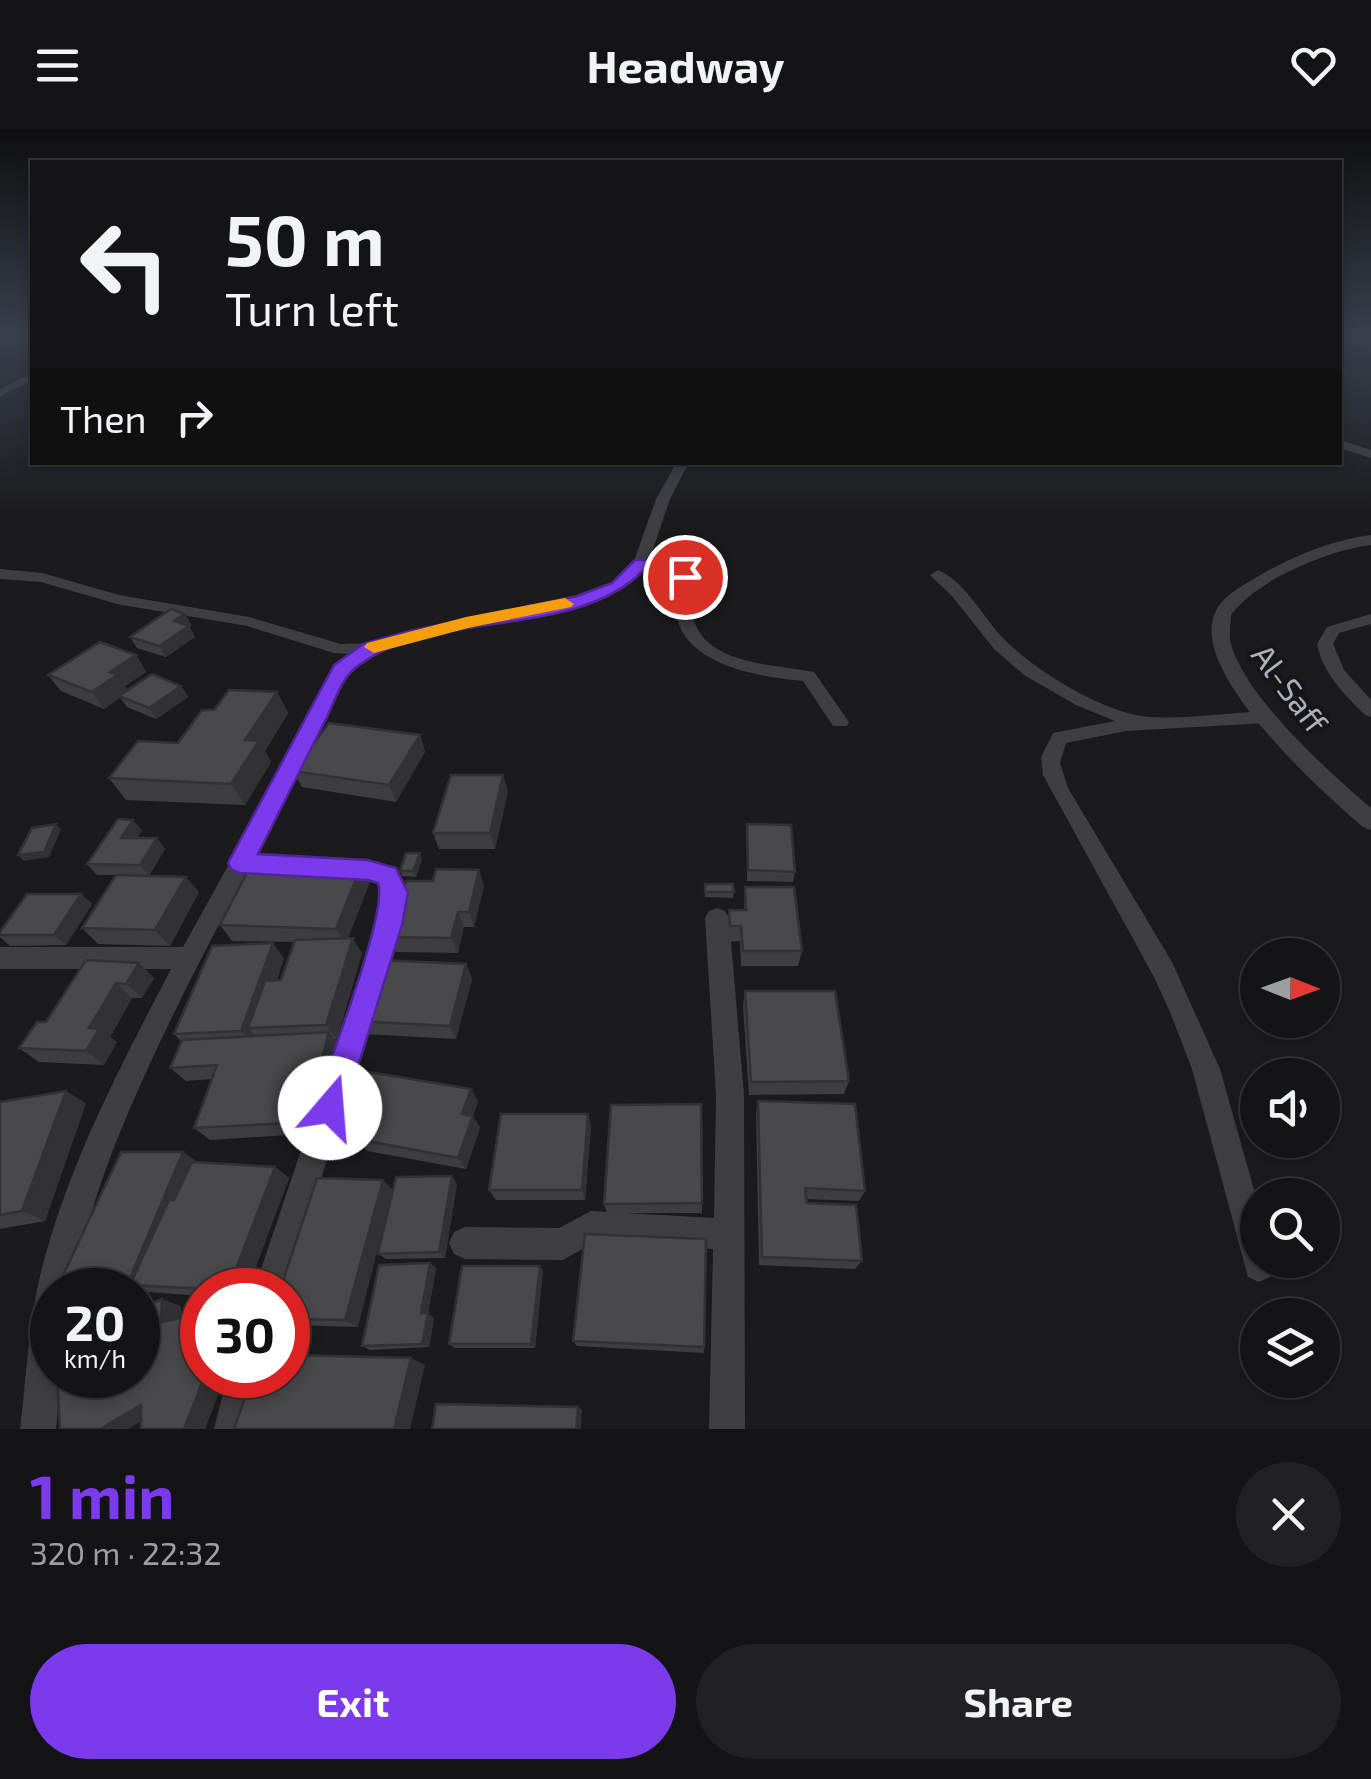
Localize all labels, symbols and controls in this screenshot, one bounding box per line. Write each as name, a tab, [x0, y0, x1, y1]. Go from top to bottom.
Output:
icon: menu	[30, 38, 85, 93]
text: Headway	[587, 38, 784, 92]
icon: heart	[1286, 38, 1341, 93]
text: 50 m	[225, 196, 385, 280]
icon: left	[60, 200, 190, 330]
text: Turn left	[225, 281, 399, 335]
icon: right	[167, 390, 222, 445]
text: Then	[60, 395, 147, 441]
pin	[643, 535, 728, 620]
icon: arrive	[658, 550, 713, 605]
street label: Al-Saff	[1245, 636, 1337, 741]
north arrow	[1240, 938, 1340, 1038]
map controls	[1240, 938, 1340, 1398]
position arrow	[278, 1056, 382, 1160]
button: sound	[1240, 1058, 1340, 1158]
button: search	[1240, 1178, 1340, 1278]
speed limit sign: 30	[180, 1268, 310, 1398]
text: 20	[65, 1291, 125, 1351]
button: layers	[1240, 1298, 1340, 1398]
text: km/h	[64, 1343, 126, 1373]
text: 1 min	[30, 1459, 174, 1531]
button: close	[1236, 1462, 1341, 1567]
text: 320 m · 22:32	[30, 1533, 221, 1571]
button: Exit	[30, 1644, 676, 1759]
button: Share	[696, 1644, 1341, 1759]

